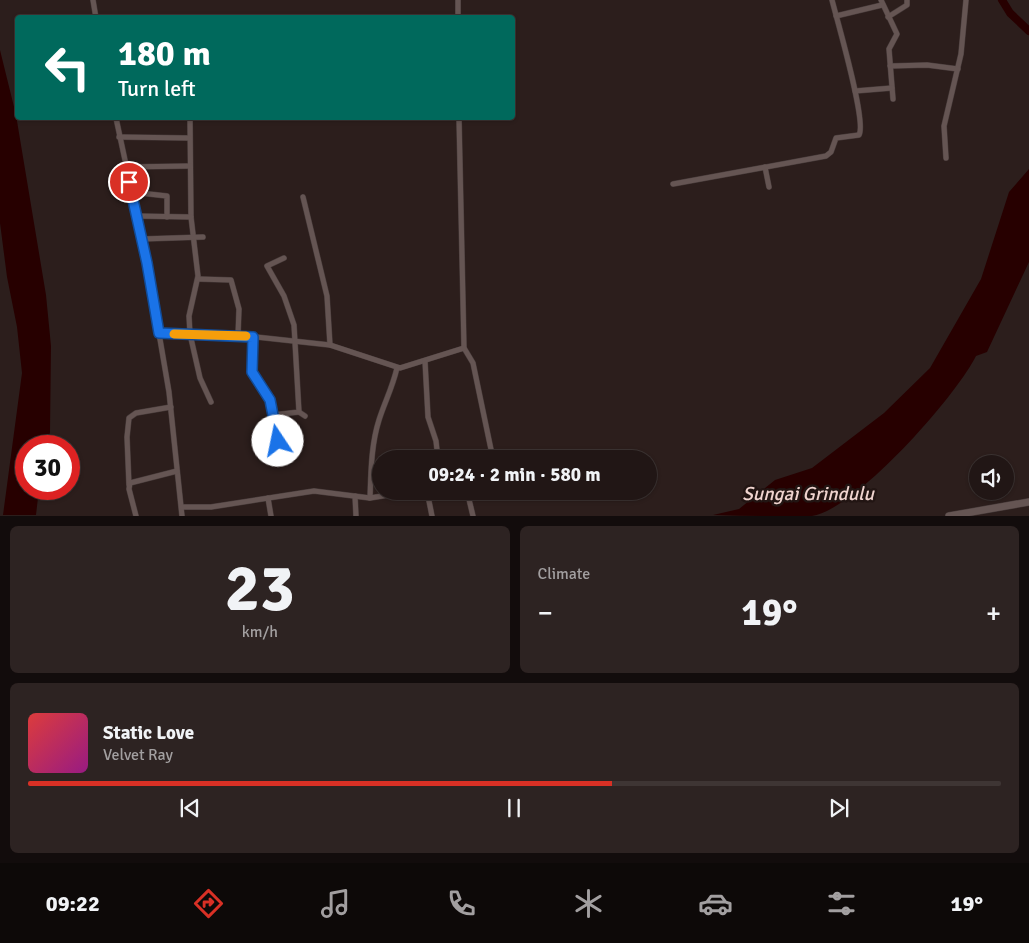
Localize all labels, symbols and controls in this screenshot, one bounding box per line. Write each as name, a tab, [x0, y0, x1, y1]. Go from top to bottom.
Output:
text: 180 m	[118, 32, 211, 75]
icon: left	[35, 35, 100, 100]
text: Turn left	[118, 75, 196, 102]
pin	[108, 161, 150, 203]
icon: arrive	[115, 168, 143, 196]
position arrow	[251, 414, 303, 466]
speed limit sign: 30	[15, 435, 80, 500]
map controls	[969, 455, 1014, 500]
button: sound	[969, 455, 1014, 500]
text: 09:24 · 2 min · 580 m	[428, 463, 601, 487]
water label: Sungai Grindulu	[742, 482, 875, 506]
text: 23	[225, 549, 295, 629]
text: Climate	[538, 564, 590, 584]
text: 19°	[741, 589, 797, 636]
text: −	[538, 596, 553, 630]
text: +	[986, 596, 1001, 630]
text: km/h	[242, 622, 278, 642]
text: Static Love	[103, 721, 194, 745]
text: Velvet Ray	[103, 745, 173, 765]
icon: previous	[176, 794, 204, 822]
icon: pause	[500, 794, 528, 822]
icon: next	[825, 794, 853, 822]
icon: directions	[191, 886, 226, 921]
icon: music	[318, 886, 353, 921]
icon: phone	[444, 886, 479, 921]
icon: climate	[571, 886, 606, 921]
icon: car	[698, 886, 733, 921]
icon: filters	[824, 886, 859, 921]
text: 09:22	[46, 890, 100, 917]
text: 19°	[951, 890, 983, 917]

